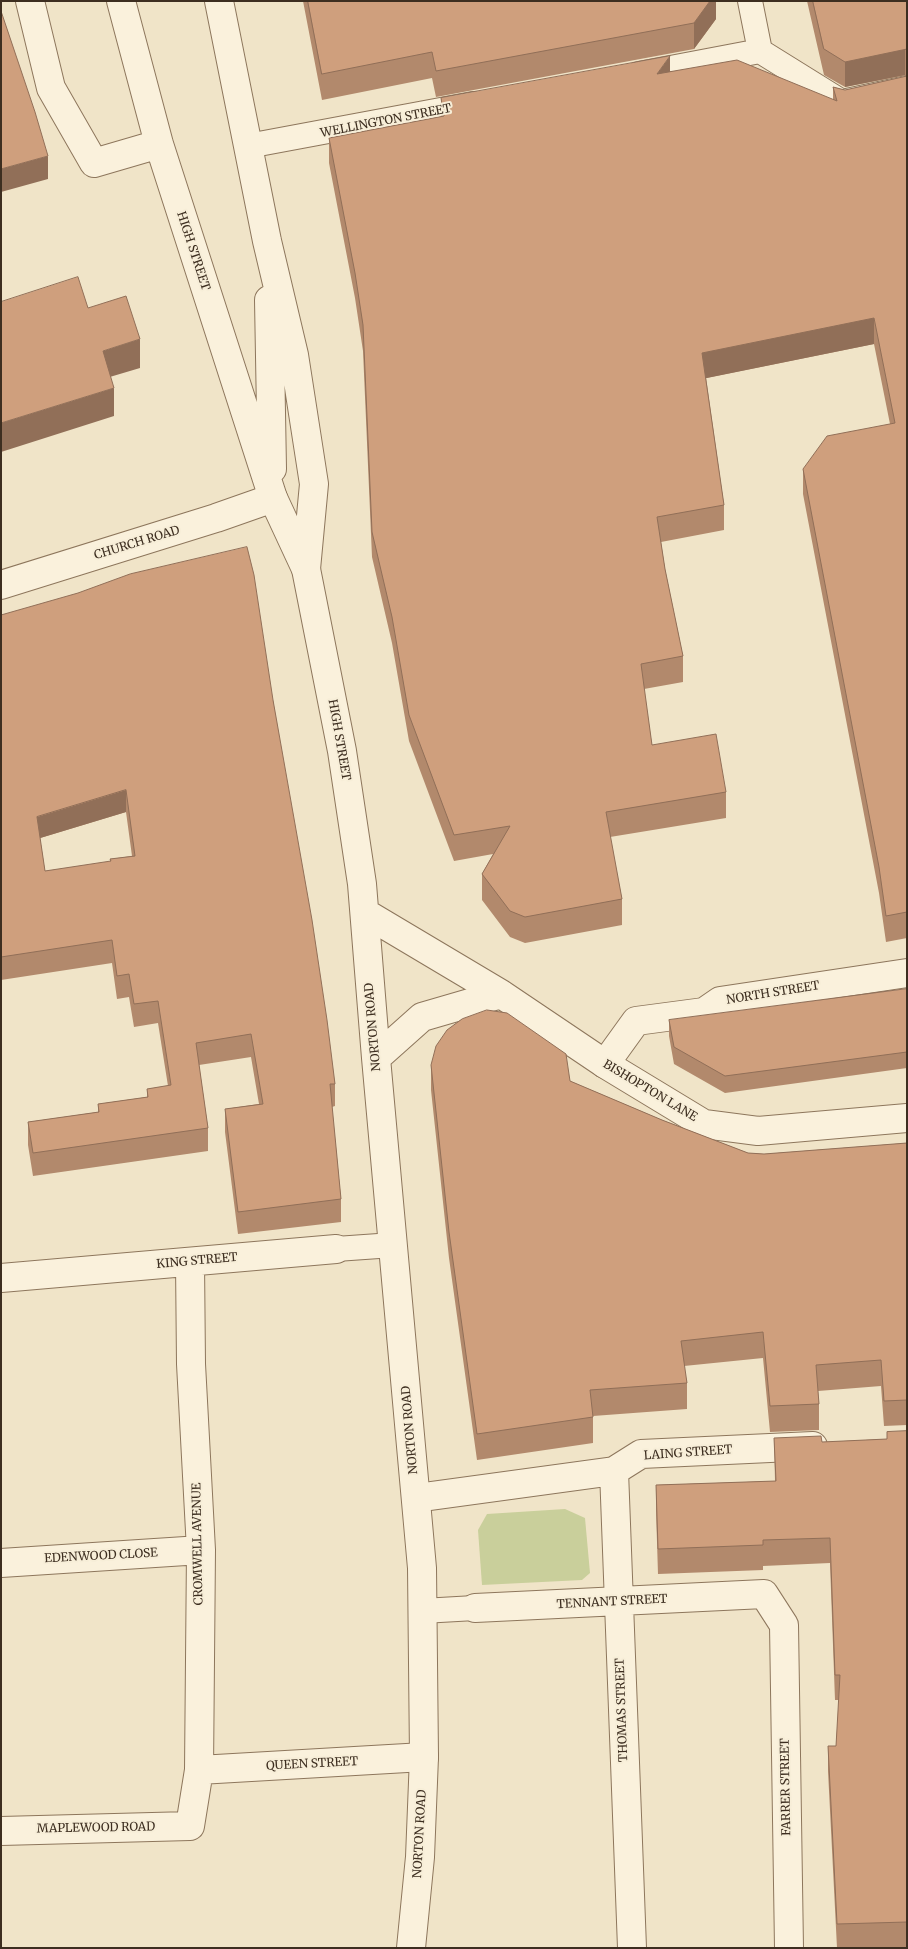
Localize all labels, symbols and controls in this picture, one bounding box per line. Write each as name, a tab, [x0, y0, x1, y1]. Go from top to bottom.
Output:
street label: WELLINGTON STREET	[319, 101, 453, 141]
street label: HIGH STREET	[173, 210, 213, 292]
street label: CHURCH ROAD	[92, 523, 182, 563]
street label: HIGH STREET	[325, 698, 353, 782]
street label: NORTH STREET	[725, 979, 821, 1007]
street label: NORTON ROAD	[362, 982, 384, 1072]
street label: BISHOPTON LANE	[600, 1057, 700, 1125]
street label: KING STREET	[156, 1250, 238, 1272]
street label: NORTON ROAD	[399, 1385, 421, 1475]
street label: LAING STREET	[643, 1443, 733, 1463]
street label: CROMWELL AVENUE	[190, 1482, 206, 1606]
street label: EDENWOOD CLOSE	[44, 1546, 158, 1566]
street label: TENNANT STREET	[556, 1592, 668, 1612]
street label: THOMAS STREET	[613, 1658, 631, 1762]
street label: FARRER STREET	[778, 1738, 794, 1836]
street label: QUEEN STREET	[266, 1754, 358, 1774]
street label: NORTON ROAD	[410, 1789, 430, 1879]
street label: MAPLEWOOD ROAD	[37, 1820, 155, 1836]

